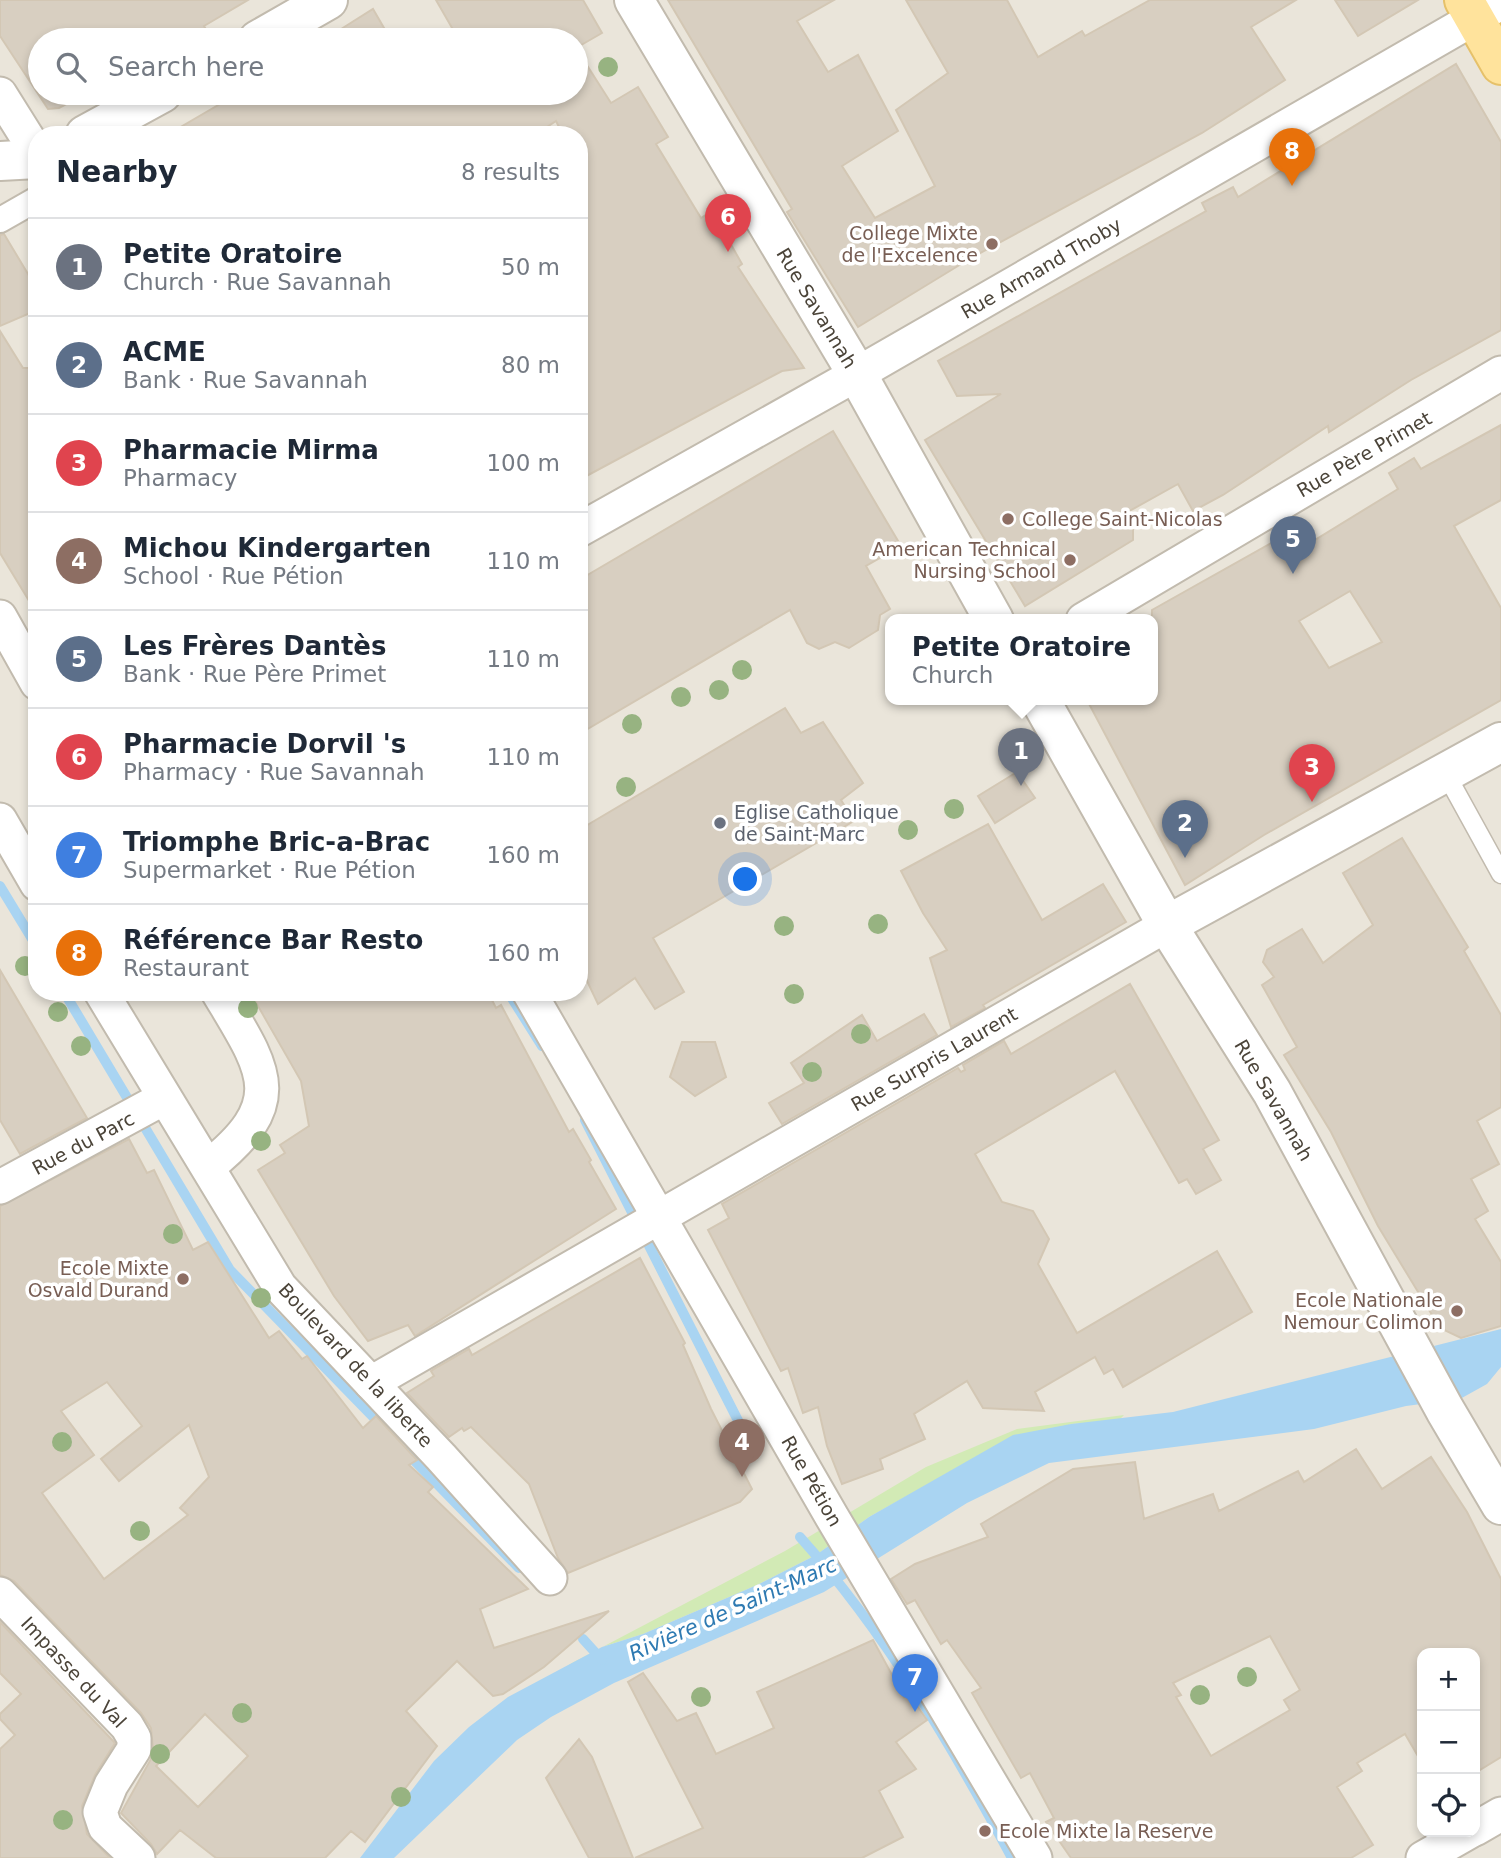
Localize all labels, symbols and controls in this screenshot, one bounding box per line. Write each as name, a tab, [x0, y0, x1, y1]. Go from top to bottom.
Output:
search box	[28, 28, 588, 105]
icon: search	[52, 48, 90, 86]
text: Search here	[108, 52, 264, 82]
pin: 8	[1269, 128, 1315, 186]
text: Nearby	[56, 154, 178, 189]
text: 8 results	[461, 159, 560, 185]
pin: 6	[705, 194, 751, 252]
street label: Rue Armand Thoby	[957, 213, 1125, 323]
place label: College Mixte de l'Excelence	[842, 222, 978, 266]
marker: College Mixte de l'Excelence	[984, 236, 1000, 252]
text: Petite Oratoire	[123, 239, 342, 269]
street label: Rue Savannah	[772, 244, 862, 372]
text: 1	[71, 254, 87, 280]
text: 50 m	[501, 254, 560, 280]
text: Church · Rue Savannah	[123, 269, 392, 295]
text: ACME	[123, 337, 206, 367]
text: 2	[71, 352, 87, 378]
text: 80 m	[501, 352, 560, 378]
text: Bank · Rue Savannah	[123, 367, 368, 393]
street label: Rue Père Primet	[1293, 407, 1435, 501]
text: Pharmacie Mirma	[123, 435, 379, 465]
text: 3	[71, 450, 87, 476]
text: 100 m	[486, 450, 560, 476]
text: Pharmacy	[123, 465, 237, 491]
place label: College Saint-Nicolas	[1022, 508, 1223, 530]
marker: College Saint-Nicolas	[1000, 511, 1016, 527]
pin: 5	[1270, 516, 1316, 574]
text: Michou Kindergarten	[123, 533, 431, 563]
place label: American Technical Nursing School	[872, 538, 1056, 582]
text: 4	[71, 548, 87, 574]
text: 110 m	[486, 548, 560, 574]
marker: American Technical Nursing School	[1062, 552, 1078, 568]
text: School · Rue Pétion	[123, 563, 344, 589]
popup	[885, 614, 1158, 705]
text: Les Frères Dantès	[123, 631, 386, 661]
text: Petite Oratoire	[912, 632, 1131, 662]
text: 5	[71, 646, 87, 672]
text: 110 m	[486, 646, 560, 672]
text: Bank · Rue Père Primet	[123, 661, 386, 687]
text: Church	[912, 662, 993, 688]
pin: 1	[998, 728, 1044, 786]
text: Pharmacie Dorvil 's	[123, 729, 406, 759]
text: 6	[71, 744, 87, 770]
text: 110 m	[486, 744, 560, 770]
pin: 3	[1289, 744, 1335, 802]
text: Pharmacy · Rue Savannah	[123, 759, 425, 785]
pin: 2	[1162, 800, 1208, 858]
place label: Eglise Catholique de Saint-Marc	[734, 801, 899, 845]
marker: Eglise Catholique de Saint-Marc	[712, 815, 728, 831]
text: Triomphe Bric-a-Brac	[123, 827, 430, 857]
text: 7	[71, 842, 87, 868]
text: 160 m	[486, 842, 560, 868]
text: Supermarket · Rue Pétion	[123, 857, 416, 883]
your location	[728, 862, 762, 896]
text: Référence Bar Resto	[123, 925, 423, 955]
text: 8	[71, 940, 87, 966]
text: 160 m	[486, 940, 560, 966]
text: Restaurant	[123, 955, 249, 981]
street label: Rue Surpris Laurent	[847, 1002, 1021, 1116]
street label: Rue Savannah	[1230, 1035, 1318, 1165]
street label: Rue du Parc	[28, 1107, 138, 1179]
place label: Ecole Mixte Osvald Durand	[28, 1257, 169, 1301]
marker: Ecole Mixte Osvald Durand	[175, 1271, 191, 1287]
street label: Boulevard de la liberte	[274, 1278, 438, 1452]
place label: Ecole Nationale Nemour Colimon	[1283, 1289, 1443, 1333]
marker: Ecole Nationale Nemour Colimon	[1449, 1303, 1465, 1319]
pin: 4	[719, 1419, 765, 1477]
street label: Rue Pétion	[777, 1432, 847, 1530]
water label: Rivière de Saint-Marc	[625, 1552, 841, 1666]
street label: Impasse du Val	[17, 1612, 131, 1732]
map controls	[1417, 1648, 1480, 1837]
button: +	[1417, 1648, 1480, 1711]
pin: 7	[892, 1654, 938, 1712]
button: −	[1417, 1711, 1480, 1774]
button: locate	[1417, 1774, 1480, 1837]
place label: Ecole Mixte la Reserve	[999, 1820, 1214, 1842]
marker: Ecole Mixte la Reserve	[977, 1823, 993, 1839]

